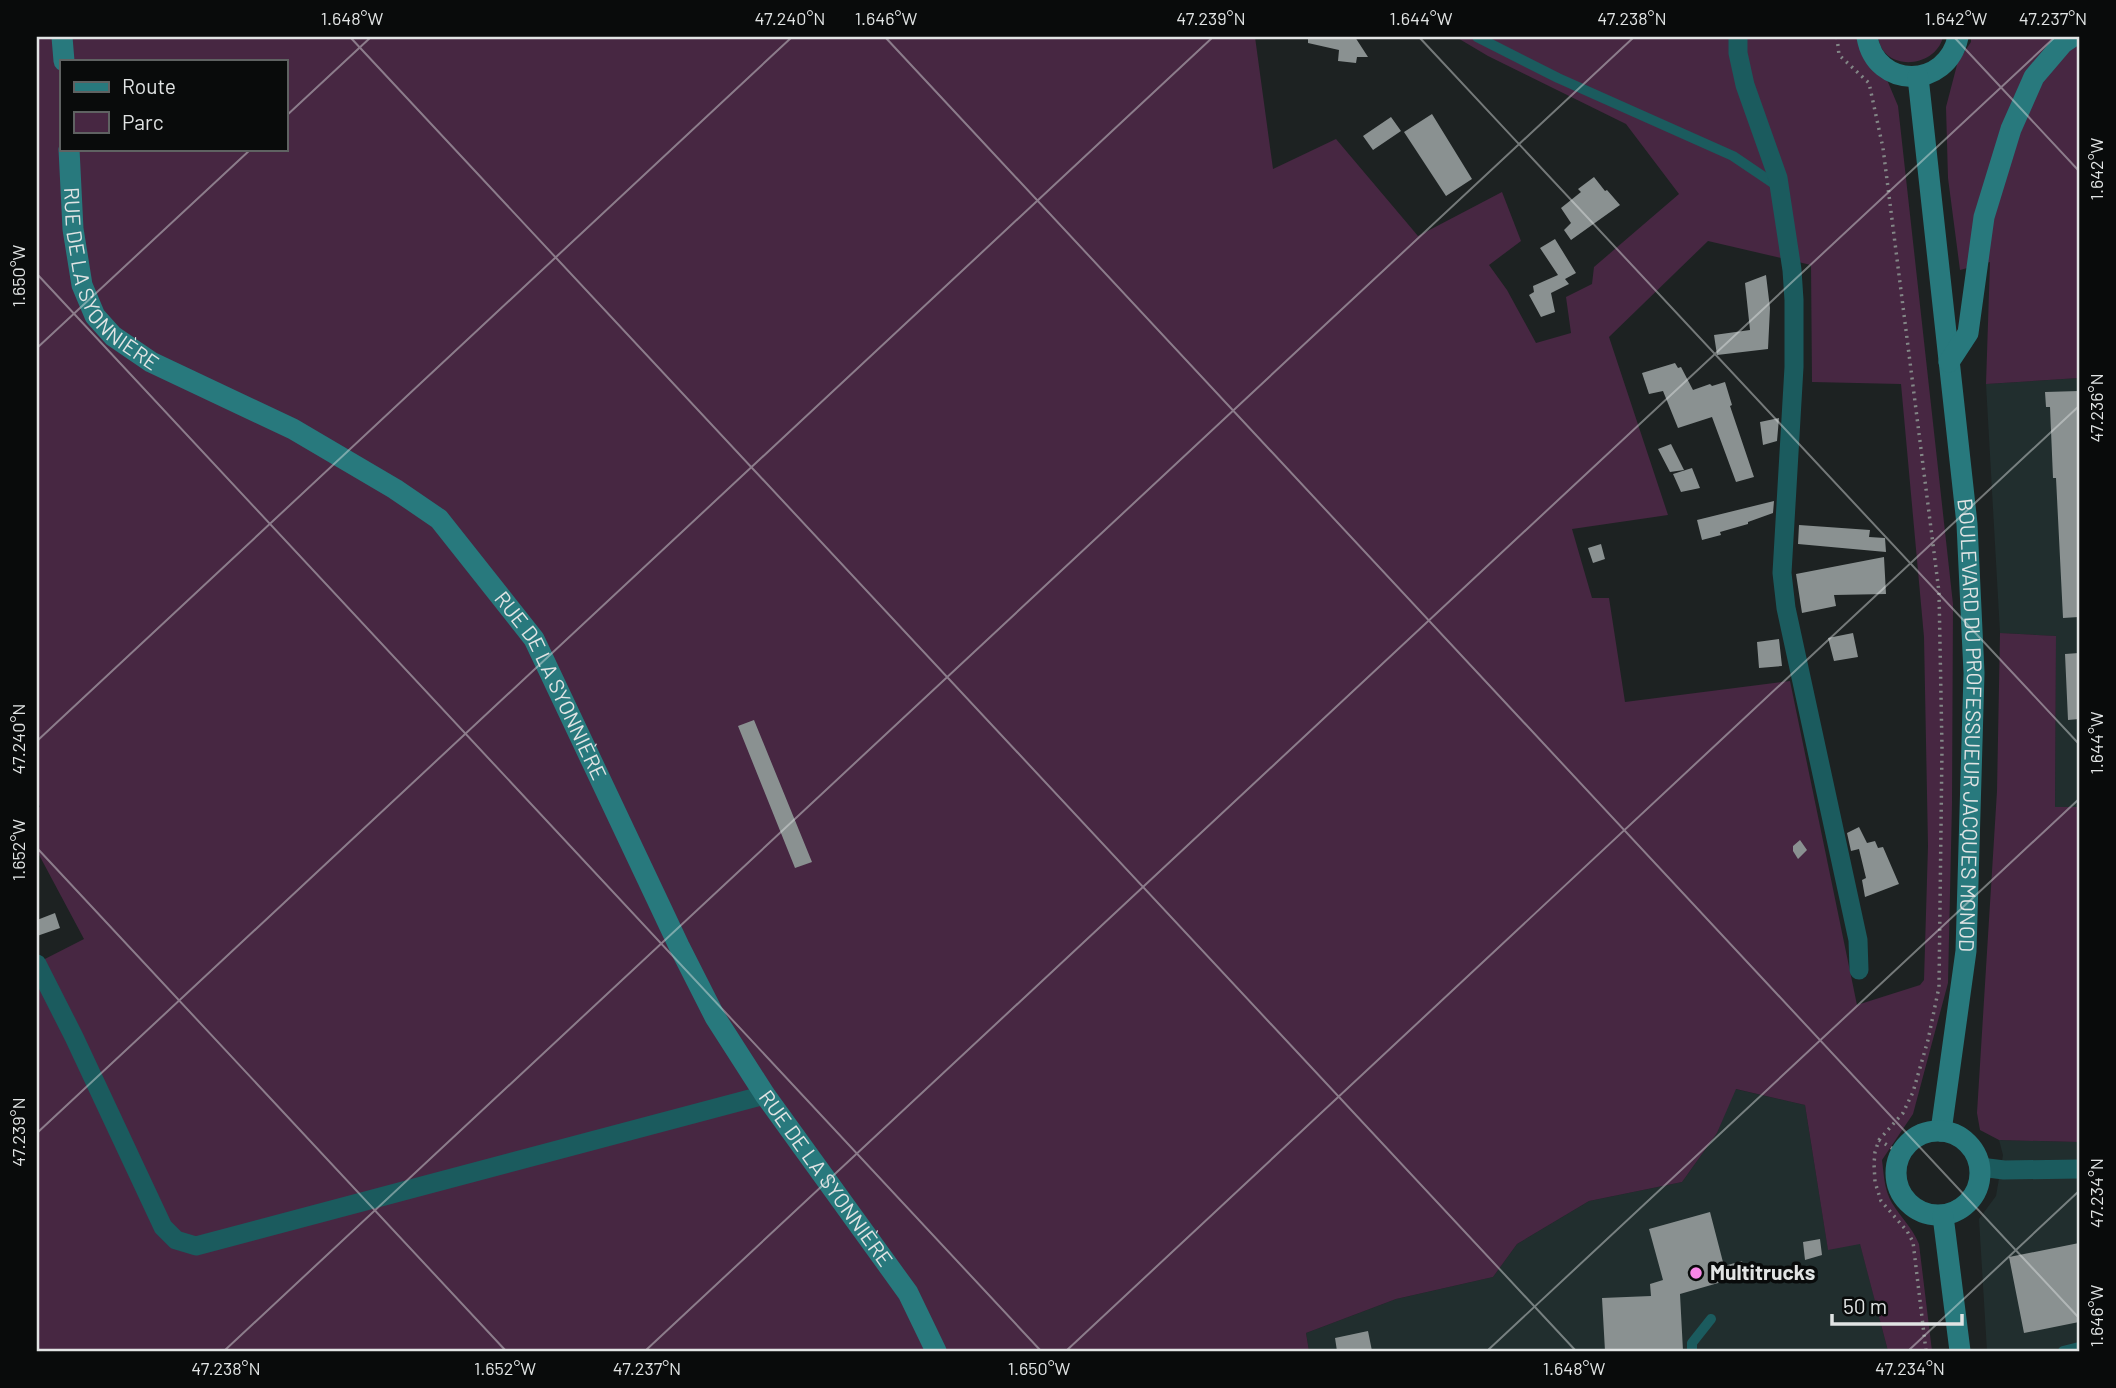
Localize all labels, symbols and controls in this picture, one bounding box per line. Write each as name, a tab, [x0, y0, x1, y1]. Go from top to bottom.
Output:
text: 1.648°W	[321, 7, 383, 29]
text: 47.240°N	[755, 7, 825, 29]
text: 1.646°W	[855, 7, 917, 29]
text: 47.239°N	[1176, 7, 1246, 29]
text: 1.644°W	[1389, 7, 1453, 29]
text: 47.238°N	[1597, 7, 1667, 29]
text: 1.642°W	[1925, 7, 1988, 29]
text: 47.237°N	[2019, 7, 2087, 29]
legend	[60, 60, 287, 150]
text: Route	[122, 73, 176, 98]
text: Parc	[122, 109, 164, 134]
text: 1.642°W	[2085, 137, 2107, 200]
street label: RUE DE LA SYONNIÈRE	[60, 187, 164, 375]
text: 1.650°W	[7, 244, 29, 307]
text: 47.236°N	[2085, 373, 2107, 443]
street label: BOULEVARD DU PROFESSUEUR JACQUES MONOD	[1953, 497, 1988, 952]
street label: RUE DE LA SYONNIÈRE	[490, 586, 613, 784]
text: 47.240°N	[7, 704, 29, 774]
text: 1.644°W	[2085, 711, 2107, 775]
text: 1.652°W	[7, 819, 29, 881]
street label: RUE DE LA SYONNIÈRE	[755, 1085, 899, 1271]
text: 47.239°N	[7, 1097, 29, 1167]
text: 47.234°N	[2085, 1158, 2107, 1228]
place label: Multitrucks	[1710, 1259, 1815, 1284]
marker: Multitrucks	[1688, 1265, 1704, 1281]
scale bar	[1832, 1283, 1962, 1327]
text: 1.646°W	[2085, 1285, 2107, 1347]
text: 50 m	[1843, 1293, 1887, 1318]
text: 47.238°N	[191, 1357, 261, 1379]
text: 1.652°W	[474, 1357, 536, 1379]
text: 47.237°N	[613, 1357, 681, 1379]
text: 1.650°W	[1008, 1357, 1071, 1379]
text: 1.648°W	[1543, 1357, 1605, 1379]
text: 47.234°N	[1875, 1357, 1945, 1379]

